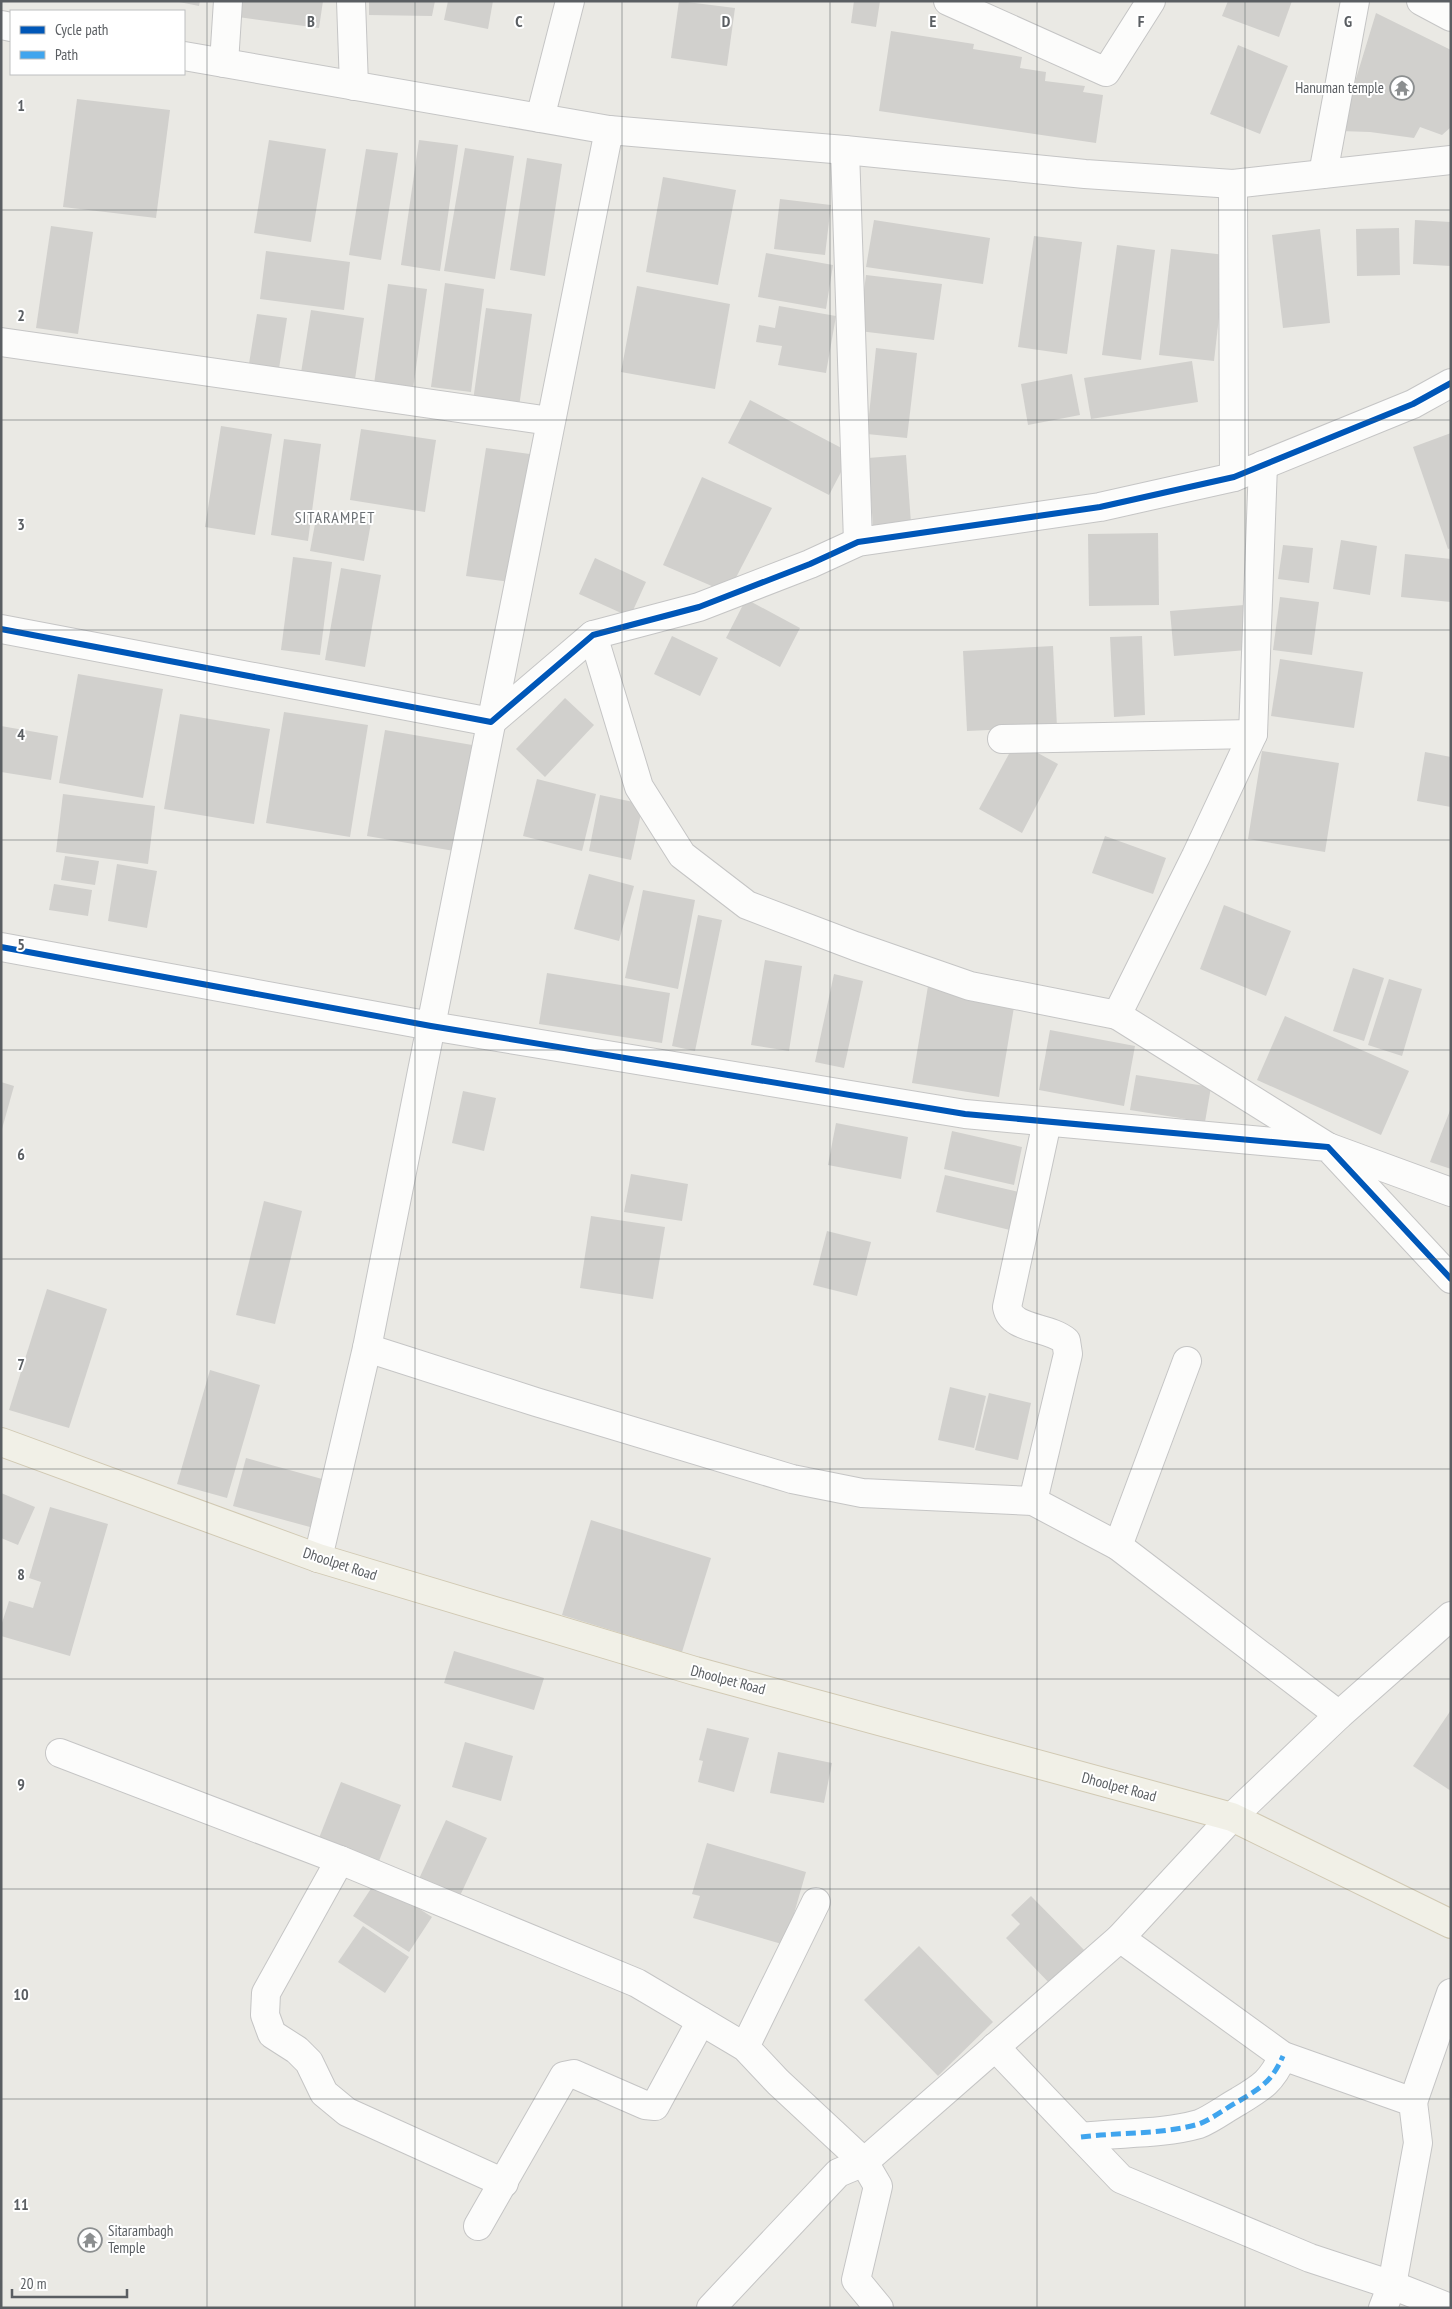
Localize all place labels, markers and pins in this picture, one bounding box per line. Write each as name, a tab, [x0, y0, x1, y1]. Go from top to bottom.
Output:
temple icon: Hanuman temple	[1389, 75, 1415, 101]
place label: Hanuman temple	[1295, 78, 1384, 97]
place label: Sitarambagh Temple	[108, 2221, 173, 2257]
temple icon: Sitarambagh Temple	[77, 2227, 103, 2253]

